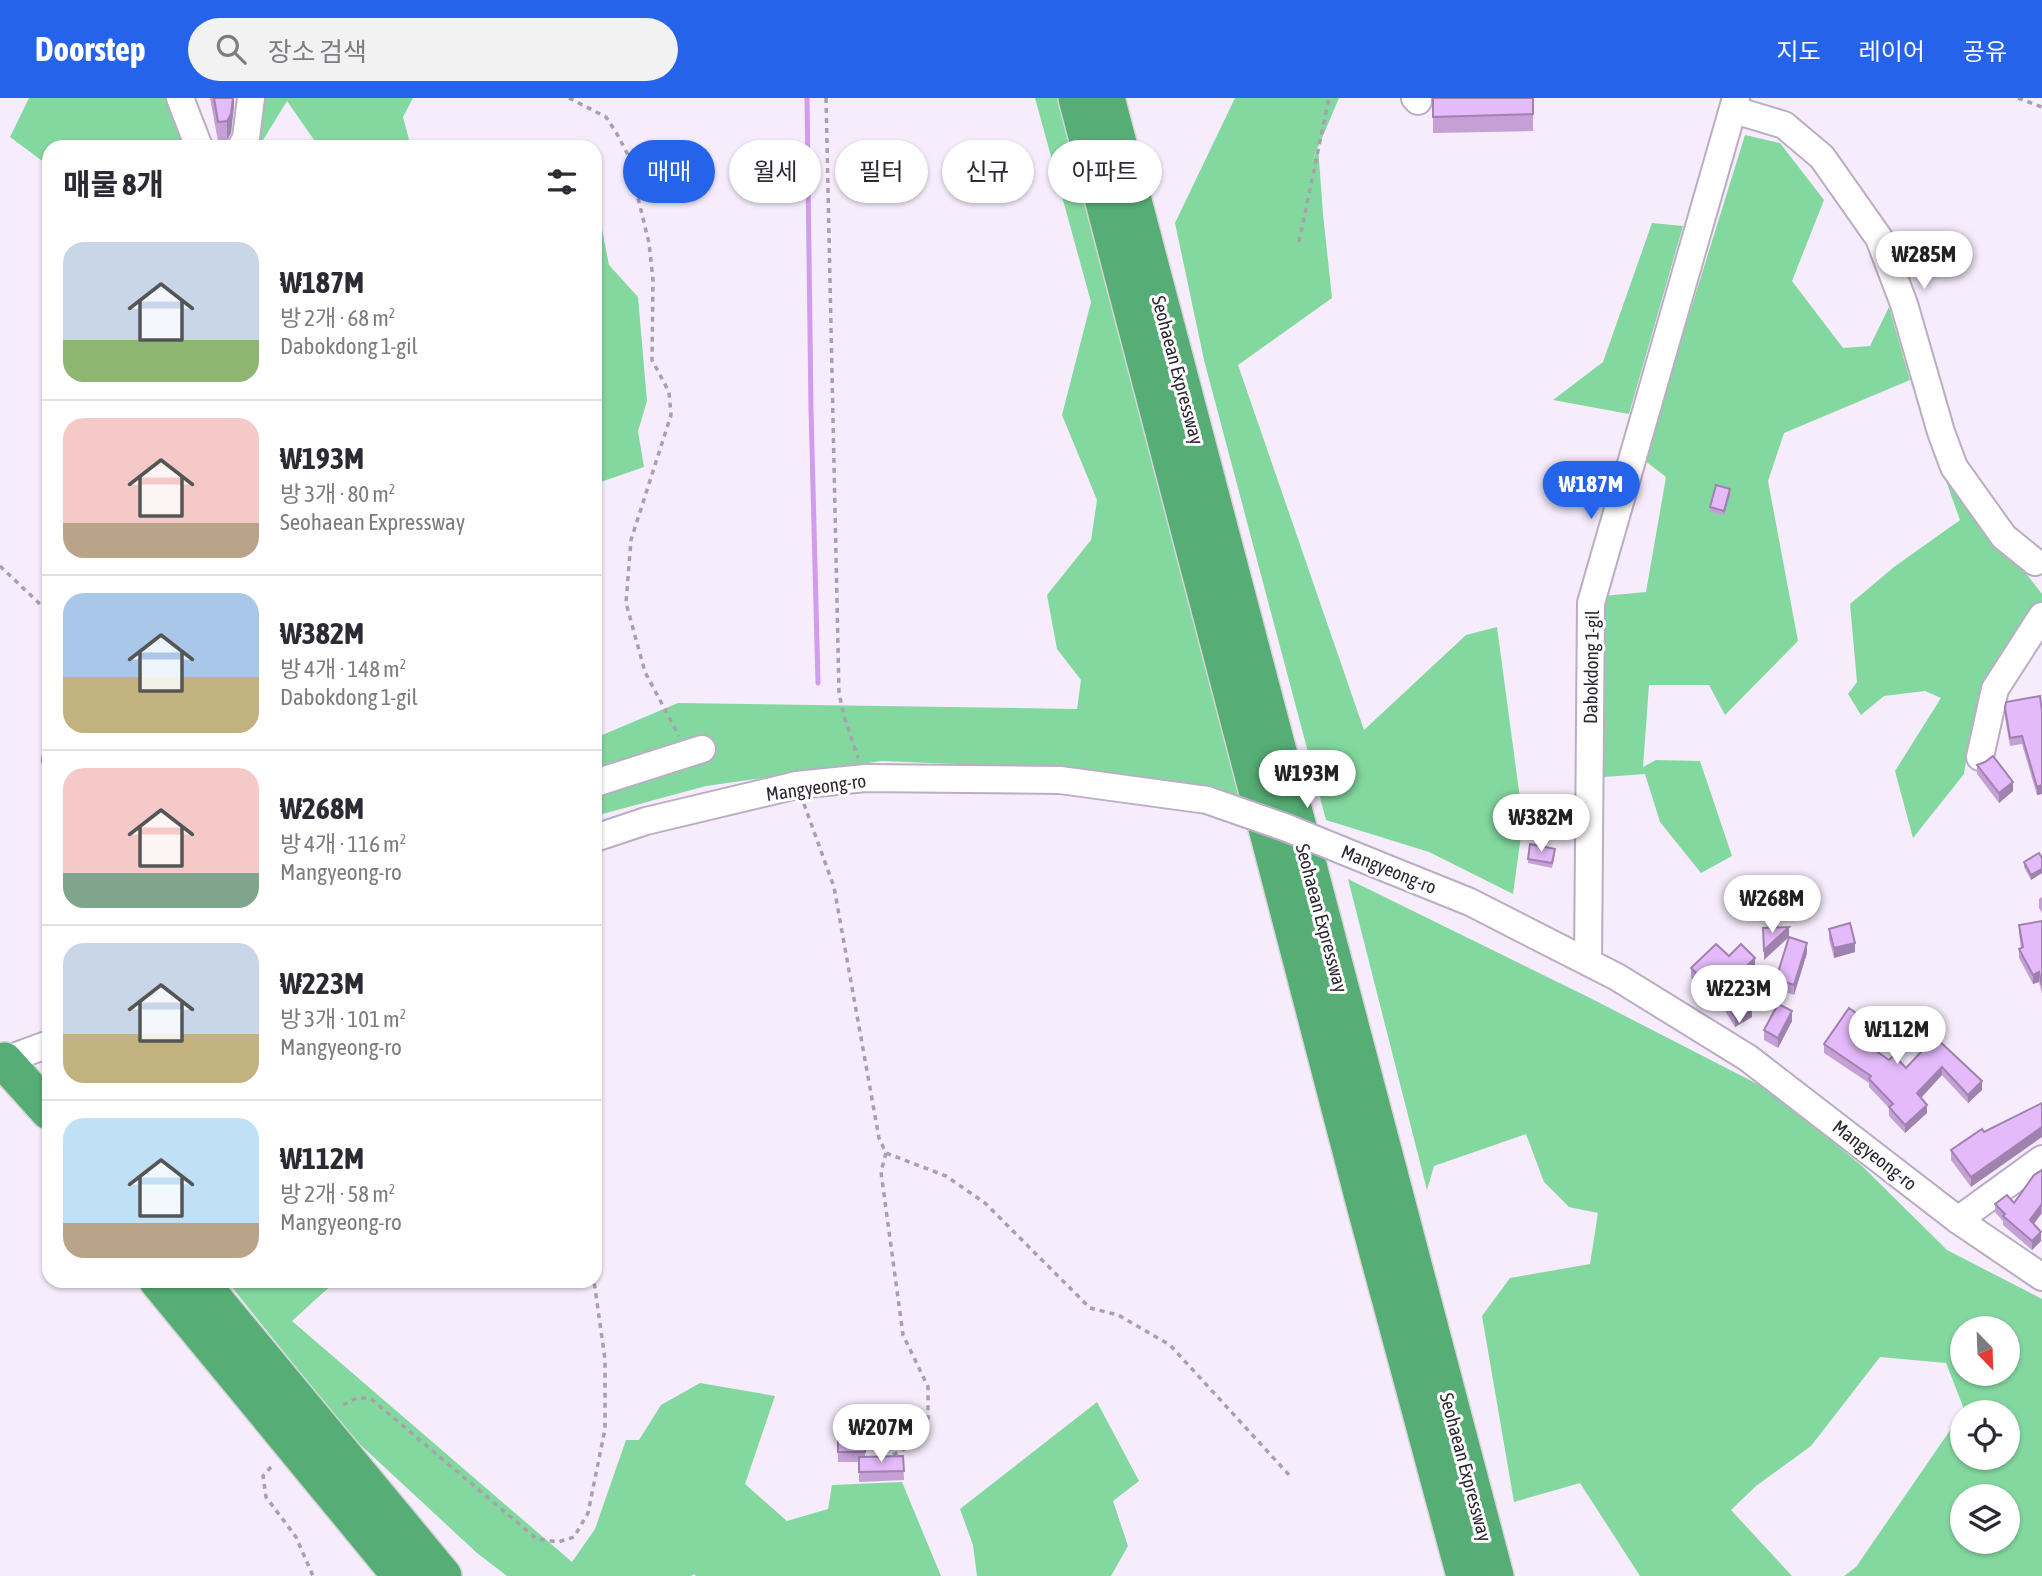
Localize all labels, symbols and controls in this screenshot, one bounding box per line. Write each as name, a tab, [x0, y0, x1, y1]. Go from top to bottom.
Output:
search box	[188, 18, 678, 81]
text: Doorstep	[35, 30, 146, 68]
icon: search	[212, 30, 250, 68]
text: 장소 검색	[268, 37, 367, 67]
text: 지도	[1776, 38, 1821, 65]
text: 레이어	[1859, 38, 1925, 65]
text: 공유	[1963, 38, 2007, 65]
chip: 매매	[623, 140, 715, 203]
chip: 월세	[729, 140, 821, 203]
chip: 필터	[835, 140, 928, 203]
chip: 신규	[942, 140, 1034, 203]
chip: 아파트	[1048, 140, 1162, 203]
icon: filters	[543, 163, 581, 201]
text: 매물 8개	[63, 167, 164, 201]
pin: ₩285M	[1875, 232, 1973, 291]
text: ₩285M	[1892, 241, 1956, 267]
text: ₩187M	[280, 265, 364, 299]
icon: home	[119, 270, 203, 354]
street label: Seohaean Expressway	[1148, 293, 1208, 447]
text: 방 2개 · 68 m²	[280, 305, 395, 331]
text: Dabokdong 1-gil	[280, 333, 418, 359]
text: ₩193M	[280, 441, 364, 475]
icon: home	[119, 446, 203, 530]
pin: ₩187M	[1542, 462, 1640, 521]
text: ₩187M	[1559, 471, 1623, 497]
text: 방 3개 · 80 m²	[280, 481, 395, 507]
text: Seohaean Expressway	[280, 509, 465, 535]
street label: Dabokdong 1-gil	[1579, 610, 1603, 724]
text: ₩382M	[280, 616, 364, 650]
icon: home	[119, 621, 203, 705]
text: 방 4개 · 148 m²	[280, 656, 406, 682]
text: Dabokdong 1-gil	[280, 684, 418, 710]
pin: ₩193M	[1258, 750, 1356, 810]
text: ₩193M	[1275, 760, 1339, 786]
street label: Mangyeong-ro	[765, 769, 867, 805]
text: ₩268M	[280, 791, 364, 825]
pin: ₩382M	[1492, 794, 1590, 854]
icon: home	[119, 796, 203, 880]
text: ₩382M	[1509, 804, 1573, 830]
text: 방 4개 · 116 m²	[280, 831, 406, 857]
street label: Mangyeong-ro	[1338, 840, 1440, 898]
street label: Seohaean Expressway	[1292, 841, 1352, 995]
text: Mangyeong-ro	[280, 859, 402, 885]
pin: ₩268M	[1723, 876, 1821, 935]
text: ₩268M	[1740, 885, 1804, 911]
pin: ₩223M	[1690, 965, 1788, 1025]
text: ₩223M	[280, 966, 364, 1000]
icon: home	[119, 971, 203, 1055]
text: ₩223M	[1707, 975, 1771, 1001]
text: 방 3개 · 101 m²	[280, 1006, 406, 1032]
pin: ₩112M	[1848, 1006, 1946, 1066]
text: ₩112M	[1865, 1016, 1929, 1042]
text: Mangyeong-ro	[280, 1034, 402, 1060]
street label: Mangyeong-ro	[1829, 1115, 1922, 1195]
text: ₩112M	[280, 1141, 364, 1175]
icon: home	[119, 1146, 203, 1230]
text: 방 2개 · 58 m²	[280, 1181, 395, 1207]
text: Mangyeong-ro	[280, 1209, 402, 1235]
north arrow	[1950, 1316, 2020, 1386]
map controls	[1950, 1316, 2020, 1554]
street label: Seohaean Expressway	[1436, 1390, 1496, 1544]
button: locate	[1950, 1400, 2020, 1470]
pin: ₩207M	[832, 1404, 930, 1464]
text: ₩207M	[849, 1414, 913, 1440]
button: layers	[1950, 1484, 2020, 1554]

